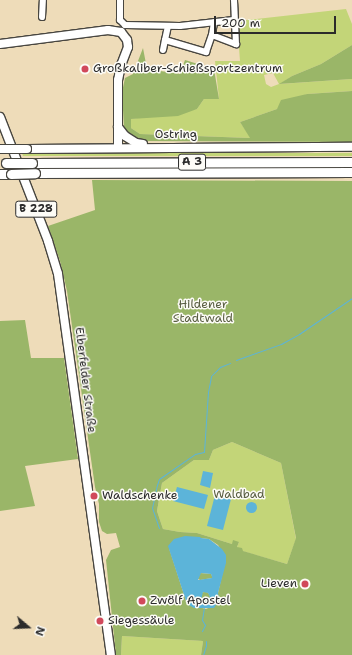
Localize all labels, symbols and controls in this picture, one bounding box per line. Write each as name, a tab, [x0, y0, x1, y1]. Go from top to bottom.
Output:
scale bar	[216, 8, 338, 34]
text: 200 m	[221, 15, 260, 31]
place label: Großkaliber-Schießsportzentrum	[93, 62, 282, 76]
marker: Großkaliber-Schießsportzentrum	[80, 64, 90, 74]
street label: Ostring	[155, 128, 197, 142]
road number: A 3	[178, 153, 206, 171]
road number: B 228	[15, 200, 57, 218]
park label: Hildener Stadtwald	[173, 298, 233, 326]
street label: Elberfelder Straße	[71, 326, 99, 434]
park label: Waldbad	[213, 488, 265, 502]
place label: Waldschenke	[102, 489, 178, 503]
marker: Waldschenke	[89, 491, 99, 501]
place label: Lieven	[261, 577, 297, 591]
marker: Lieven	[300, 579, 310, 589]
place label: Zwölf Apostel	[150, 594, 230, 608]
marker: Zwölf Apostel	[137, 596, 147, 606]
north arrow	[8, 607, 48, 647]
place label: Siegessäule	[108, 614, 175, 628]
marker: Siegessäule	[95, 616, 105, 626]
text: N	[31, 625, 48, 638]

